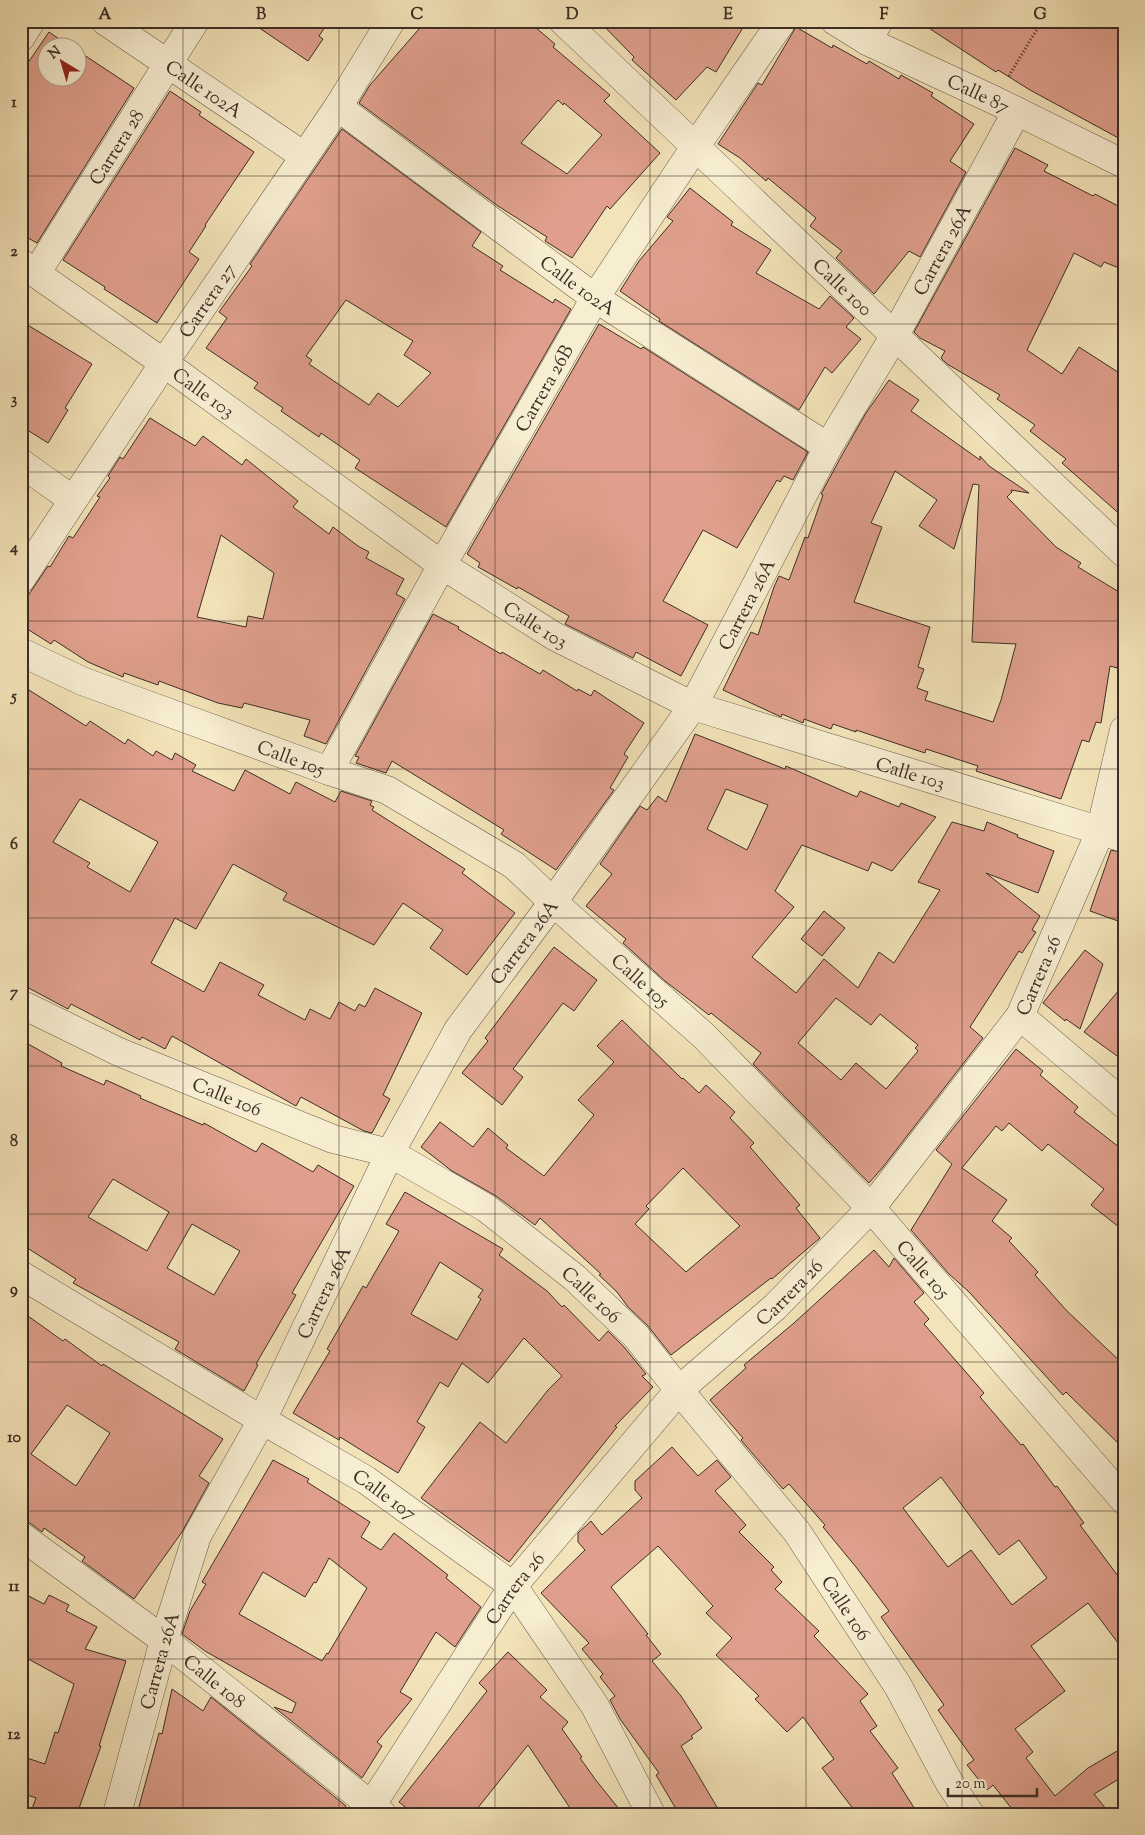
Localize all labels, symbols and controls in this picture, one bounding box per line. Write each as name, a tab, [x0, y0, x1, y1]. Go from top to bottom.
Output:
text: A	[99, 4, 112, 27]
text: B	[256, 4, 266, 27]
text: C	[411, 4, 424, 27]
text: D	[566, 4, 579, 27]
text: E	[723, 4, 733, 27]
text: F	[880, 4, 889, 27]
text: G	[1033, 4, 1047, 27]
north arrow	[38, 38, 88, 88]
text: N	[45, 42, 66, 65]
street label: Calle 102A	[159, 55, 247, 127]
street label: Calle 87	[942, 69, 1014, 122]
text: 1	[11, 92, 17, 115]
street label: Carrera 28	[84, 105, 152, 191]
street label: Carrera 26A	[908, 200, 980, 301]
text: 2	[10, 241, 18, 264]
street label: Calle 102A	[533, 250, 620, 324]
street label: Calle 100	[805, 253, 877, 324]
street label: Carrera 27	[174, 258, 244, 344]
street label: Carrera 26B	[510, 340, 581, 438]
street label: Calle 103	[166, 362, 239, 426]
text: 3	[11, 389, 18, 412]
text: 4	[9, 537, 18, 560]
street label: Carrera 26A	[713, 554, 784, 656]
street label: Calle 103	[497, 596, 571, 657]
text: 5	[9, 686, 17, 709]
street label: Calle 105	[253, 735, 328, 784]
street label: Calle 103	[872, 752, 948, 798]
text: 6	[10, 834, 18, 857]
street label: Carrera 26A	[485, 894, 567, 991]
street label: Carrera 26	[1011, 932, 1069, 1021]
street label: Calle 105	[604, 948, 675, 1015]
text: 7	[10, 982, 19, 1005]
street label: Calle 106	[187, 1072, 265, 1125]
text: 8	[10, 1131, 18, 1154]
street label: Calle 105	[889, 1235, 955, 1306]
street label: Carrera 26A	[292, 1242, 360, 1344]
street label: Carrera 26	[751, 1254, 830, 1334]
street label: Calle 106	[555, 1261, 626, 1331]
text: 9	[10, 1279, 18, 1302]
text: 10	[7, 1427, 21, 1450]
street label: Calle 107	[347, 1464, 422, 1528]
street label: Carrera 26	[480, 1547, 552, 1631]
street label: Calle 106	[813, 1571, 876, 1647]
text: 11	[9, 1576, 20, 1599]
street label: Carrera 26A	[135, 1609, 188, 1713]
street label: Calle 108	[176, 1649, 250, 1716]
text: 12	[8, 1724, 21, 1747]
scale bar	[948, 1765, 1036, 1797]
text: 20 m	[955, 1774, 986, 1795]

